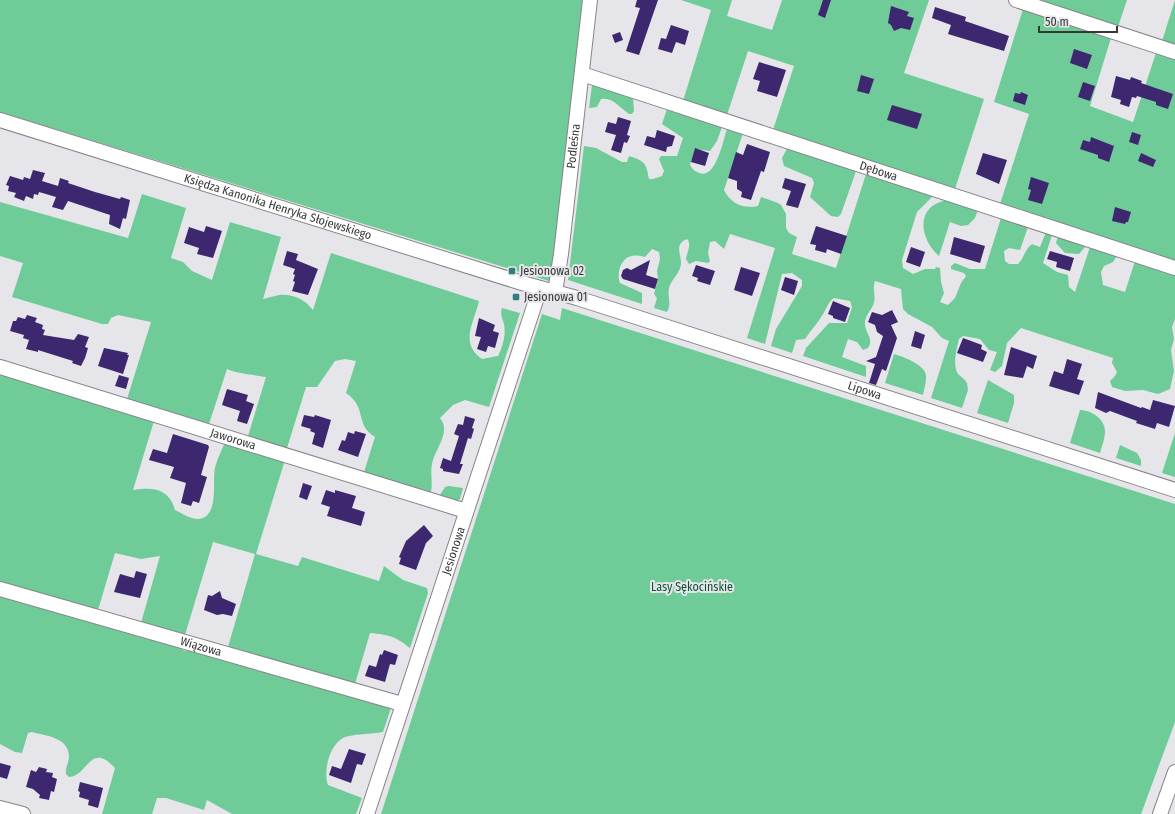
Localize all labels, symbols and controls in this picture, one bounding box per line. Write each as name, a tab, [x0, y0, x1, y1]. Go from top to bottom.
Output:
scale bar	[1039, 8, 1117, 34]
text: 50 m	[1045, 15, 1069, 29]
street label: Podleśna	[564, 123, 583, 169]
street label: Dębowa	[858, 158, 899, 184]
street label: Księdza Kanonika Henryka Słojewskiego	[182, 171, 373, 243]
place label: Jesionowa 02	[520, 264, 584, 278]
marker: Jesionowa 02	[507, 266, 517, 276]
place label: Jesionowa 01	[524, 290, 587, 304]
marker: Jesionowa 01	[511, 292, 521, 302]
street label: Lipowa	[846, 378, 883, 402]
street label: Jaworowa	[209, 425, 258, 453]
street label: Jesionowa	[439, 525, 468, 577]
park label: Lasy Sękocińskie	[651, 580, 733, 594]
street label: Wiązowa	[179, 634, 223, 659]

